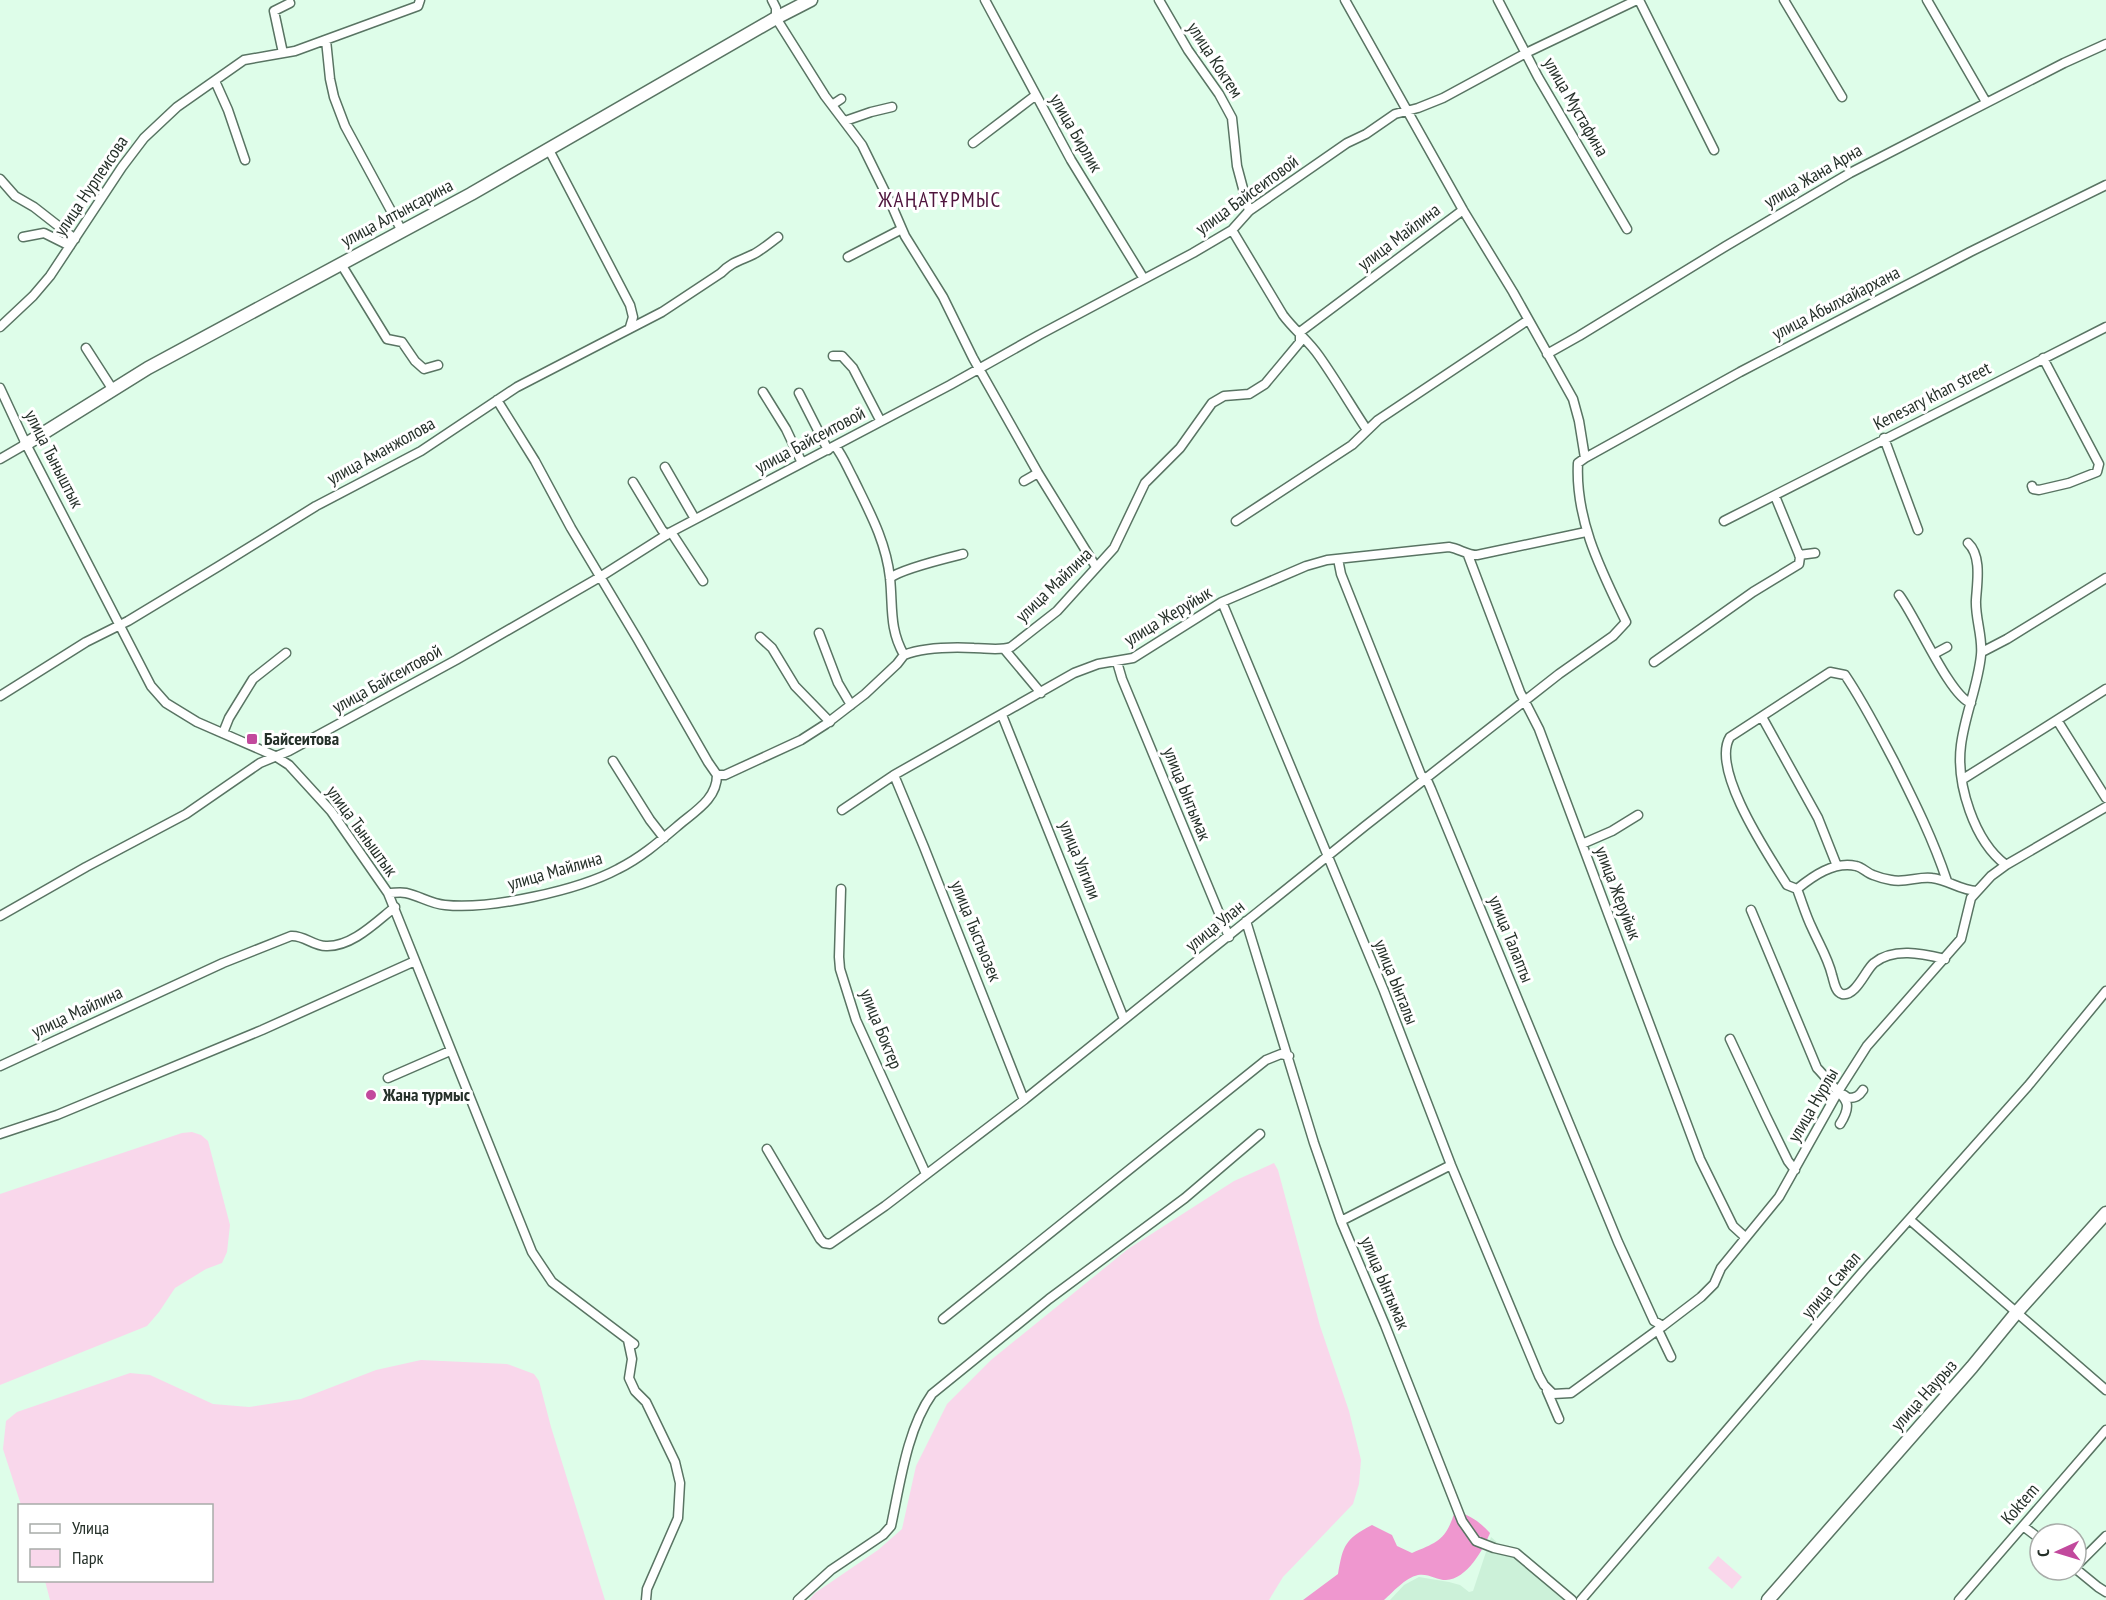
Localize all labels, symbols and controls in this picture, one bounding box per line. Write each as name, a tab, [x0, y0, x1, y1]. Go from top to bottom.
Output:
street label: улица Коктем	[1182, 17, 1248, 102]
street label: улица Мустафина	[1539, 53, 1614, 161]
street label: улица Бирлик	[1045, 89, 1108, 176]
street label: улица Нурпеисова	[49, 131, 133, 240]
street label: улица Жана Арна	[1760, 138, 1866, 213]
street label: улица Байсеитовой	[1191, 150, 1303, 240]
street label: улица Алтынсарина	[337, 173, 457, 252]
district label: ЖАҢАТҰРМЫС	[877, 186, 1002, 213]
street label: улица Майлина	[1353, 198, 1445, 275]
street label: улица Абылхайархана	[1768, 260, 1904, 345]
street label: Kenesary khan street	[1869, 356, 1994, 435]
street label: улица Байсеитовой	[751, 401, 869, 478]
street label: улица Тыныштык	[20, 406, 89, 512]
street label: улица Аманжолова	[323, 411, 439, 490]
street label: улица Майлина	[1011, 542, 1097, 627]
street label: улица Жеруйык	[1120, 580, 1216, 651]
street label: улица Байсеитовой	[328, 639, 445, 718]
place label: Байсеитова	[264, 727, 339, 750]
marker: Байсеитова	[245, 732, 259, 746]
street label: улица Ынтымак	[1158, 744, 1217, 844]
street label: улица Тыныштык	[322, 781, 403, 881]
street label: улица Улгили	[1054, 817, 1107, 903]
street label: улица Жеруйык	[1590, 843, 1647, 943]
street label: улица Майлина	[505, 846, 605, 895]
street label: улица Тыстыозек	[946, 877, 1007, 985]
street label: улица Талапты	[1484, 892, 1539, 986]
street label: улица Улан	[1180, 895, 1249, 956]
street label: улица Ынталы	[1369, 936, 1424, 1028]
street label: улица Майлина	[28, 981, 126, 1043]
street label: улица Боктер	[855, 985, 908, 1072]
street label: улица Нурлы	[1782, 1063, 1843, 1146]
place label: Жана турмыс	[382, 1083, 471, 1106]
marker: Жана турмыс	[364, 1088, 378, 1102]
street label: улица Ынтымак	[1356, 1233, 1415, 1333]
street label: улица Самал	[1796, 1247, 1865, 1323]
street label: улица Наурыз	[1886, 1354, 1962, 1435]
street label: Koktem	[1996, 1478, 2044, 1529]
legend	[18, 1504, 213, 1582]
text: Улица	[72, 1516, 109, 1539]
north arrow	[2028, 1522, 2088, 1582]
text: Парк	[72, 1546, 103, 1569]
text: С	[2033, 1548, 2053, 1557]

